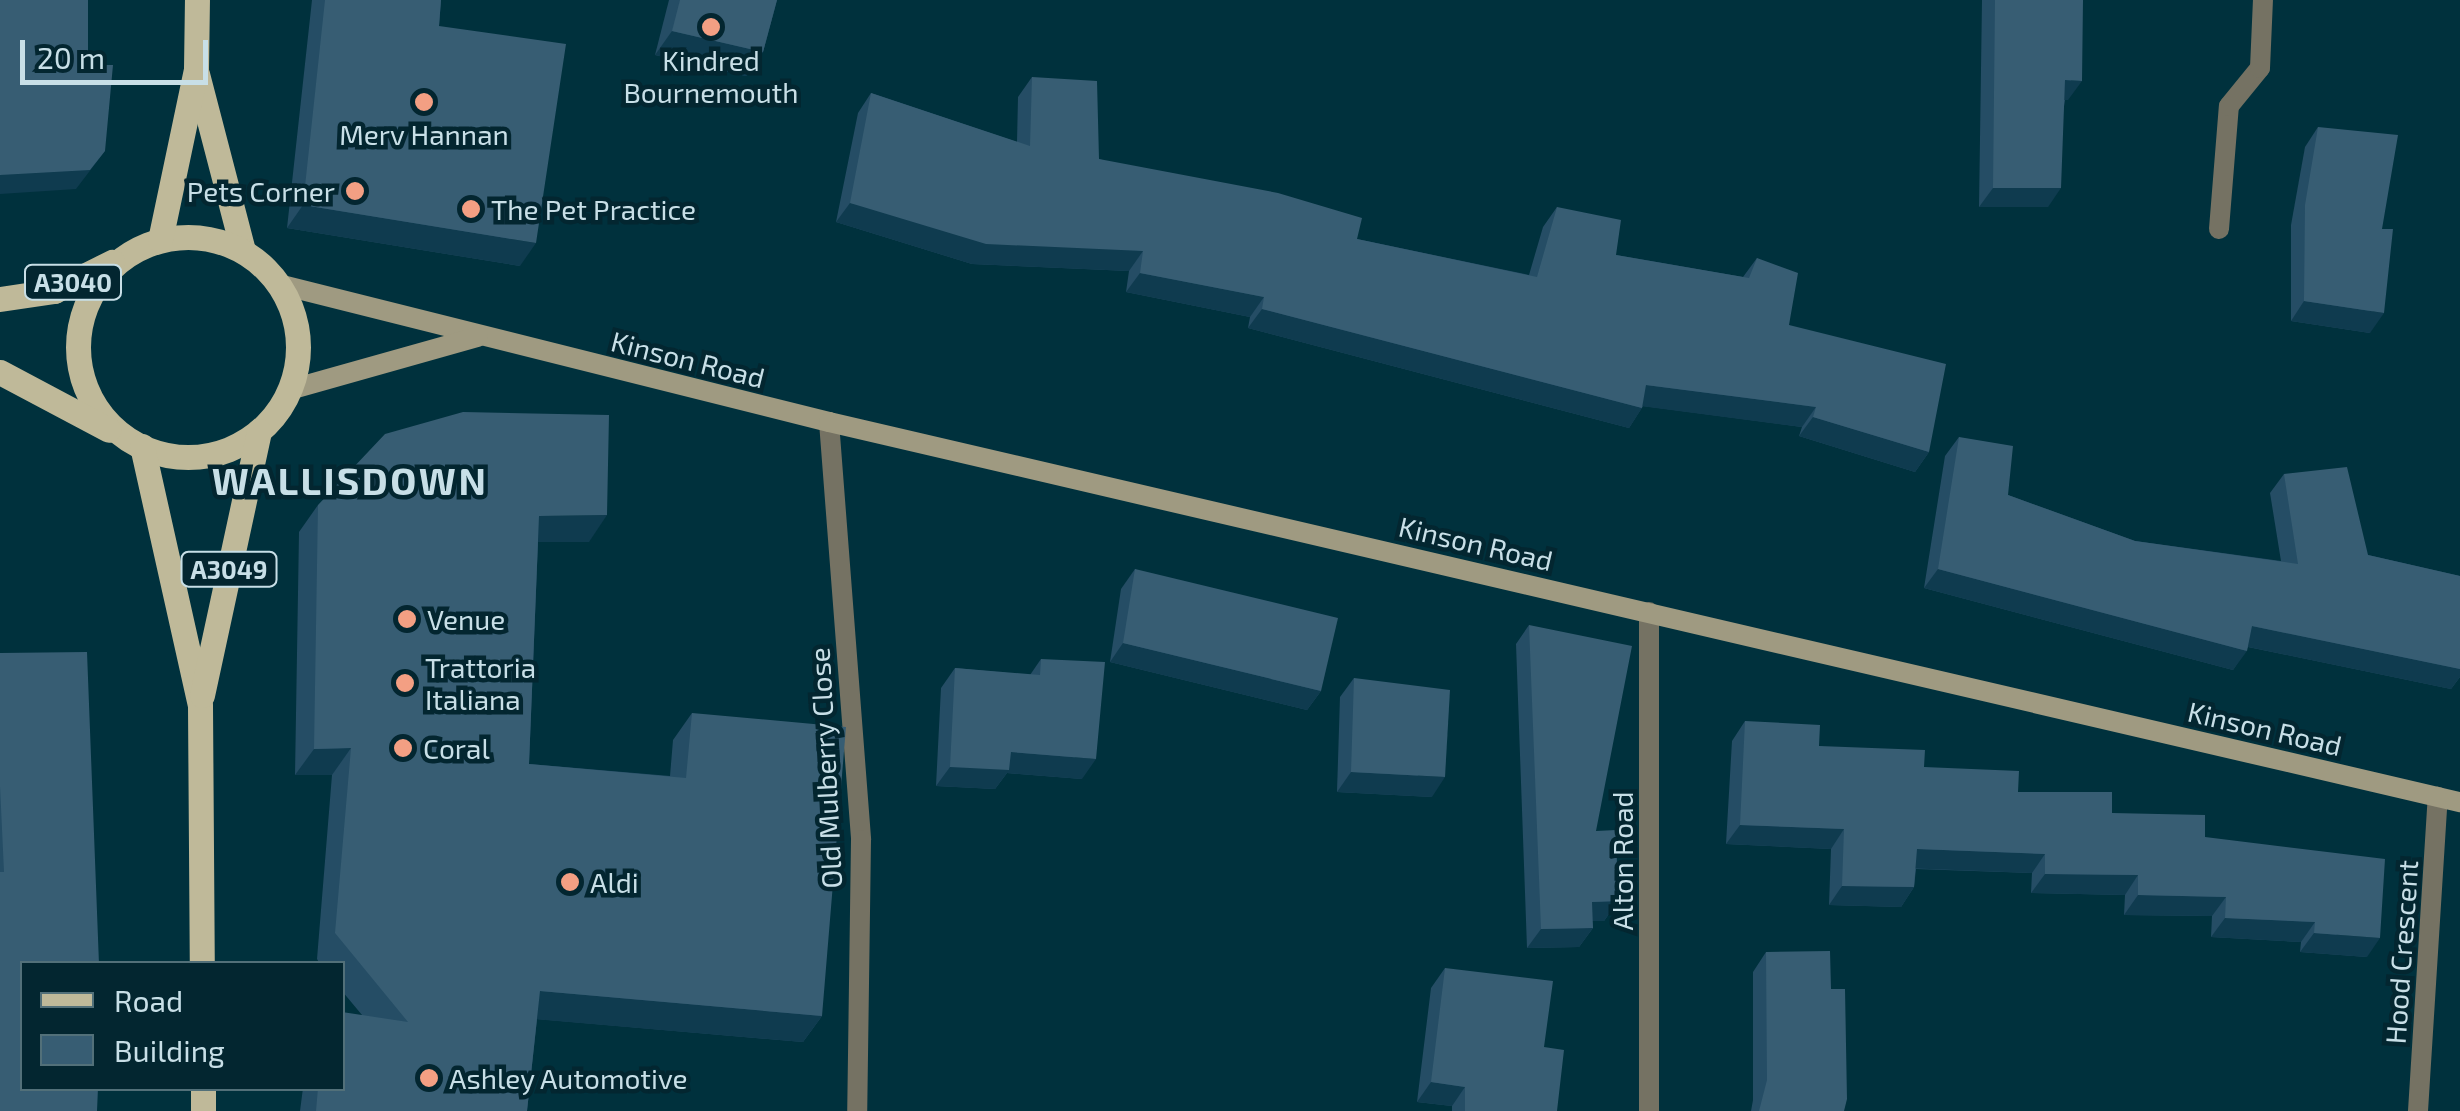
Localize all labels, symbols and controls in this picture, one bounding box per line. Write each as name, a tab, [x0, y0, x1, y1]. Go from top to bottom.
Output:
marker: Kindred Bournemouth	[700, 16, 722, 38]
scale bar	[25, 20, 212, 82]
text: 20 m	[37, 39, 105, 75]
place label: Kindred Bournemouth	[623, 43, 799, 109]
marker: Merv Hannan	[413, 91, 435, 113]
place label: Merv Hannan	[339, 117, 509, 151]
place label: Pets Corner	[187, 174, 335, 208]
marker: Pets Corner	[344, 180, 366, 202]
place label: The Pet Practice	[491, 192, 696, 226]
marker: The Pet Practice	[460, 198, 482, 220]
road number: A3040	[23, 262, 123, 302]
street label: Kinson Road	[608, 324, 768, 394]
district label: WALLISDOWN	[212, 458, 488, 504]
street label: Kinson Road	[1396, 509, 1556, 577]
road number: A3049	[179, 549, 279, 589]
place label: Venue	[427, 602, 505, 636]
marker: Venue	[396, 608, 418, 630]
street label: Old Mulberry Close	[802, 646, 848, 890]
place label: Trattoria Italiana	[425, 650, 536, 716]
marker: Trattoria Italiana	[394, 672, 416, 694]
street label: Kinson Road	[2185, 694, 2345, 762]
place label: Coral	[423, 731, 490, 765]
marker: Coral	[392, 737, 414, 759]
street label: Alton Road	[1605, 791, 1639, 931]
street label: Hood Crescent	[2378, 859, 2424, 1045]
place label: Aldi	[590, 865, 639, 899]
marker: Aldi	[559, 871, 581, 893]
legend	[20, 961, 345, 1091]
text: Road	[114, 982, 183, 1018]
text: Building	[114, 1032, 225, 1068]
place label: Ashley Automotive	[449, 1061, 689, 1095]
marker: Ashley Automotive	[418, 1067, 440, 1089]

